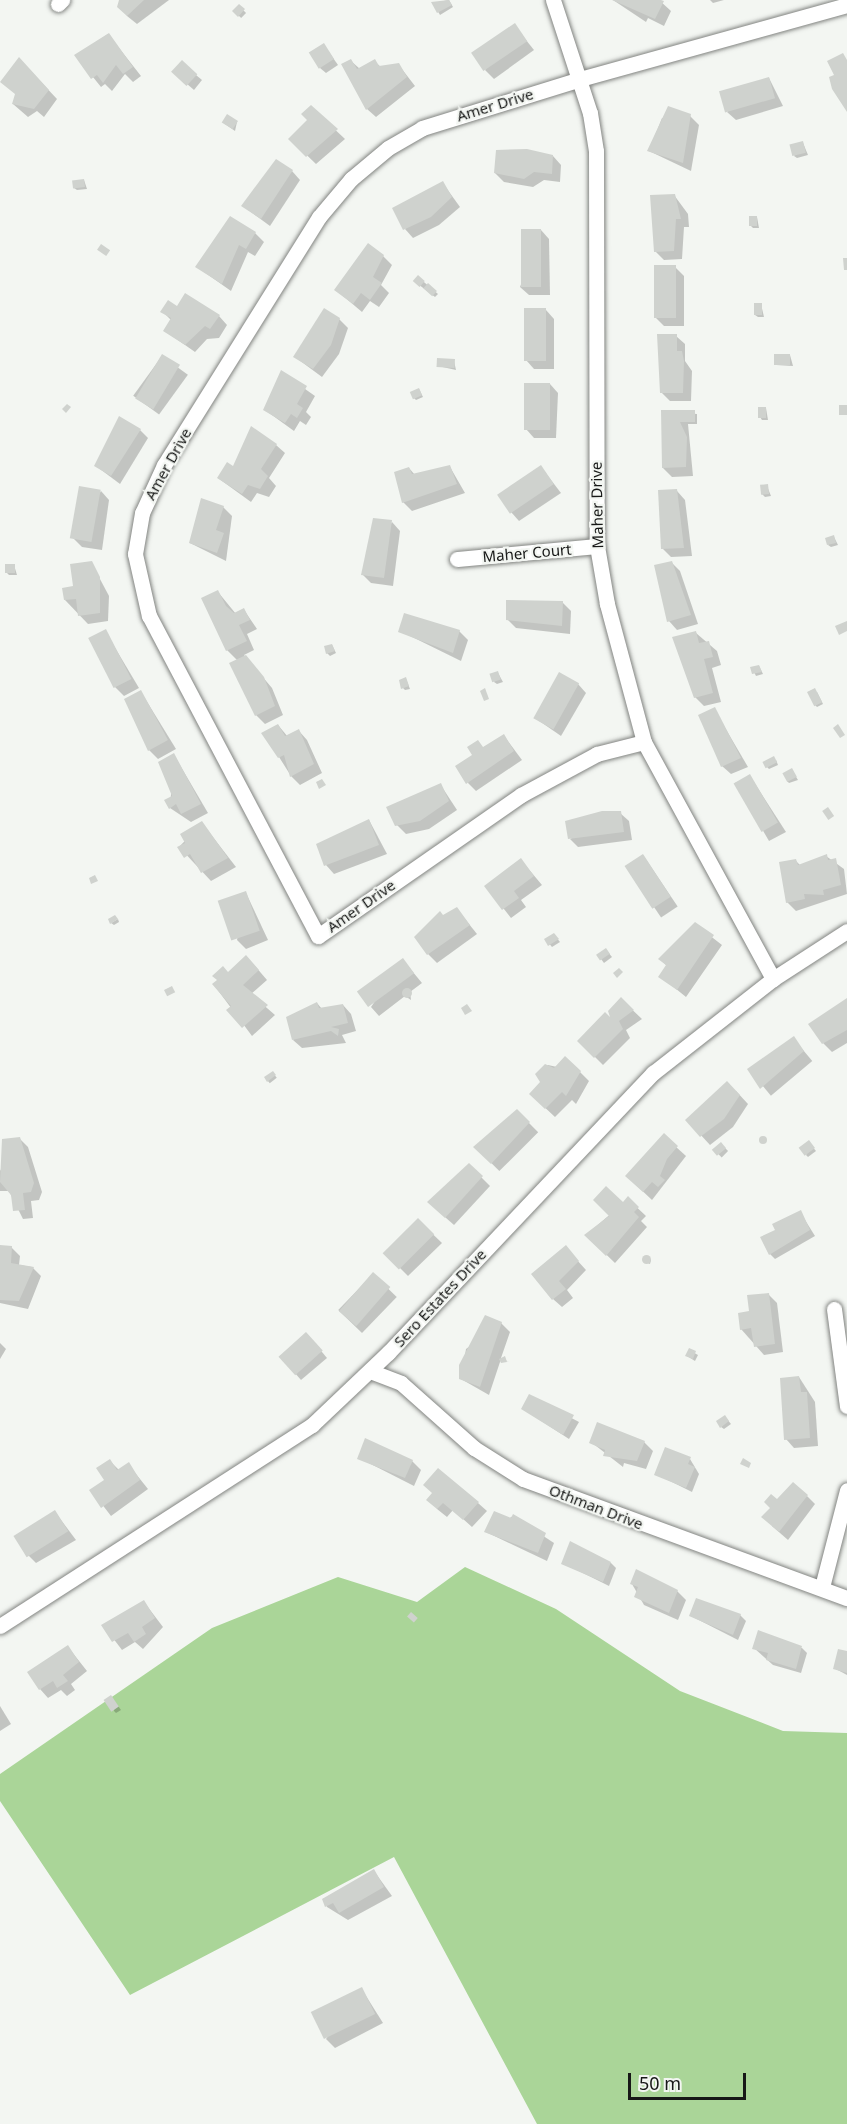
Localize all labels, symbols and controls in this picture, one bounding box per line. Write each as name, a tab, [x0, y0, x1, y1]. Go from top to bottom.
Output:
street label: Amer Drive	[454, 85, 536, 125]
street label: Amer Drive	[141, 425, 195, 503]
street label: Maher Drive	[587, 461, 607, 549]
street label: Maher Court	[482, 540, 572, 566]
street label: Amer Drive	[323, 876, 399, 936]
street label: Sero Estates Drive	[390, 1245, 490, 1351]
street label: Othman Drive	[547, 1481, 645, 1533]
scale bar	[631, 2061, 750, 2099]
text: 50 m	[639, 2071, 681, 2095]

